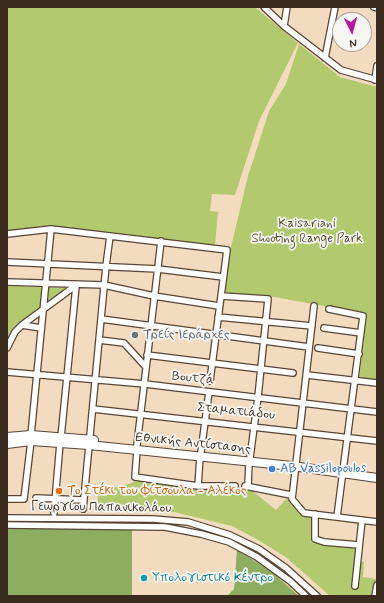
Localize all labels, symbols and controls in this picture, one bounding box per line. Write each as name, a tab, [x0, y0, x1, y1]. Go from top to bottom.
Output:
north arrow	[332, 12, 372, 52]
text: N	[349, 36, 358, 50]
park label: Kaisariani Shooting Range Park	[252, 216, 362, 247]
place label: Τρείς Ιεράρχες	[143, 327, 230, 343]
marker: Τρείς Ιεράρχες	[130, 330, 140, 340]
street label: Βουτζά	[171, 369, 215, 389]
street label: Σταματιάδου	[196, 400, 276, 424]
street label: Εθνικής Αντίστασης	[134, 430, 252, 458]
place label: AB Vassilopoulos	[280, 461, 366, 477]
marker: AB Vassilopoulos	[267, 464, 277, 474]
place label: Το Στέκι του Φίτσουλα - Αλέκος	[67, 483, 247, 499]
marker: Το Στέκι του Φίτσουλα - Αλέκος	[54, 486, 64, 496]
street label: Γεωργίου Παπανικολάου	[31, 499, 171, 517]
place label: Υπολογιστικό Κέντρο	[152, 570, 273, 586]
marker: Υπολογιστικό Κέντρο	[139, 573, 149, 583]

